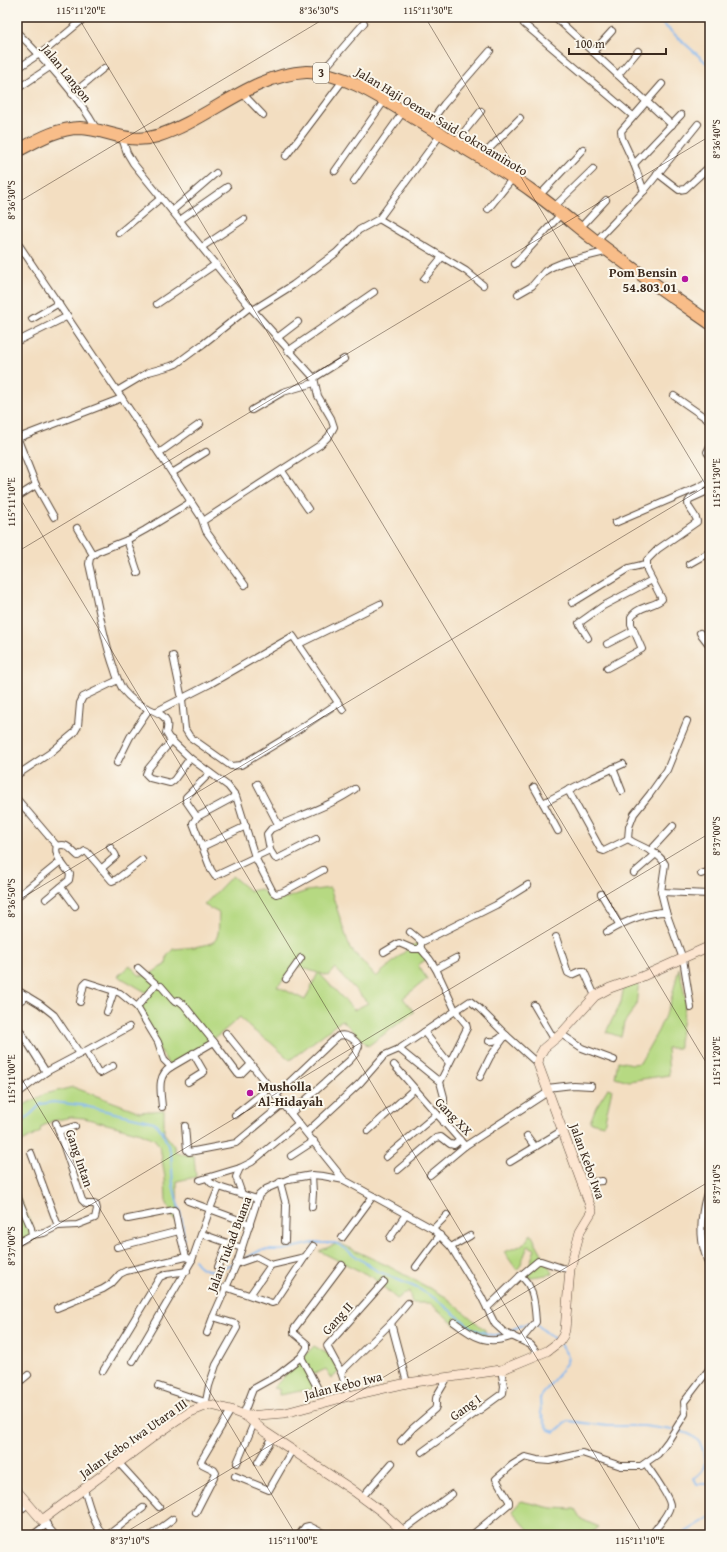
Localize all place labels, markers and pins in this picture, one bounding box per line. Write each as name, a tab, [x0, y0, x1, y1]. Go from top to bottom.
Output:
place label: Pom Bensin 54.803.01	[609, 263, 677, 297]
marker: Pom Bensin 54.803.01	[680, 274, 690, 284]
place label: Musholla Al-Hidayah	[258, 1077, 323, 1111]
marker: Musholla Al-Hidayah	[245, 1088, 255, 1098]

